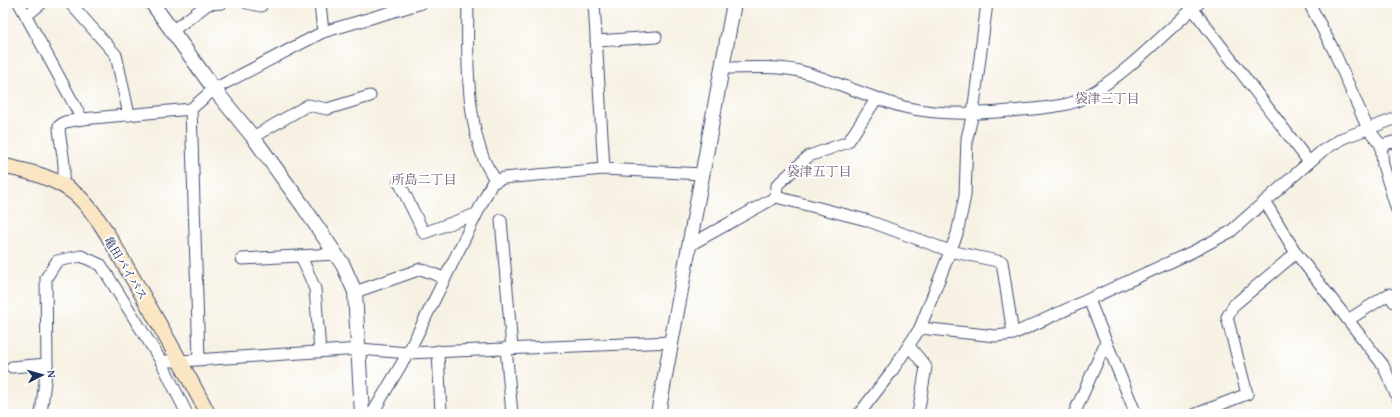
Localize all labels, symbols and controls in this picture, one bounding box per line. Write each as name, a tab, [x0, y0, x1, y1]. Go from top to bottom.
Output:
district label: 袋津三丁目	[1074, 89, 1140, 108]
district label: 袋津五丁目	[786, 162, 852, 181]
district label: 所島二丁目	[391, 170, 457, 189]
street label: 亀田バイパス	[100, 233, 152, 303]
north arrow	[22, 355, 62, 395]
text: N	[44, 369, 60, 379]

